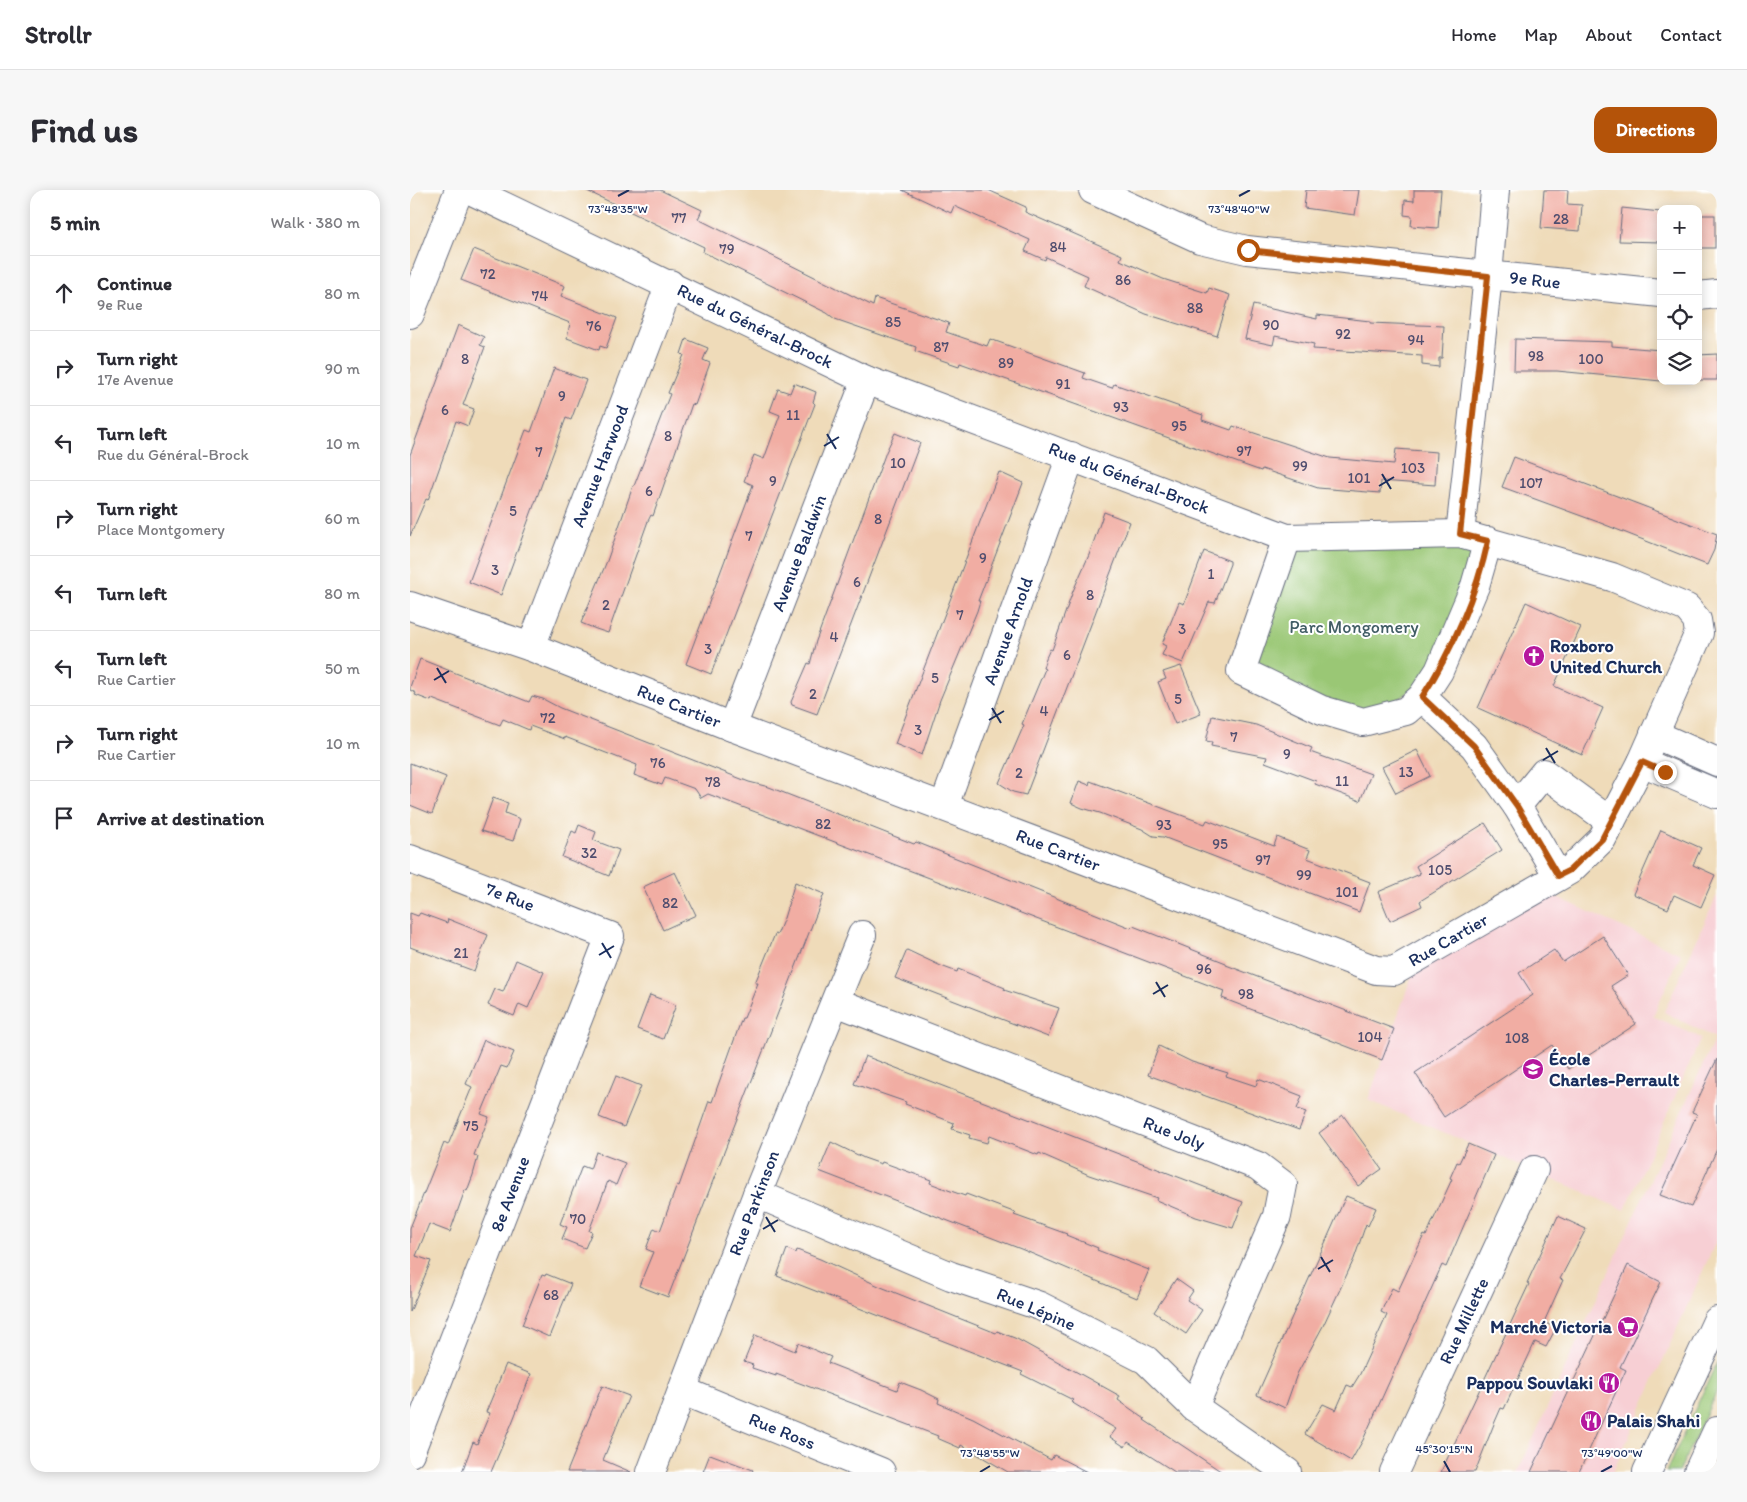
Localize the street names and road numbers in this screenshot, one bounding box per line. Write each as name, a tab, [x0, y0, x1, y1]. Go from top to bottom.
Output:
street label: 9e Rue	[1508, 266, 1562, 294]
street label: Rue du Général-Brock	[673, 279, 837, 374]
street label: Avenue Harwood	[567, 401, 634, 530]
street label: Rue du Général-Brock	[1045, 437, 1213, 519]
street label: Avenue Baldwin	[767, 491, 831, 615]
street label: Avenue Arnold	[978, 574, 1038, 688]
street label: Rue Cartier	[634, 679, 725, 733]
street label: Rue Cartier	[1013, 824, 1104, 876]
street label: 7e Rue	[482, 878, 538, 916]
street label: Rue Cartier	[1404, 908, 1493, 972]
street label: Rue Joly	[1140, 1111, 1209, 1155]
street label: Rue Parkinson	[724, 1147, 784, 1259]
street label: 8e Avenue	[486, 1153, 534, 1235]
street label: Rue Millette	[1434, 1274, 1494, 1368]
street label: Rue Lépine	[993, 1283, 1079, 1335]
street label: Rue Ross	[746, 1408, 818, 1454]

